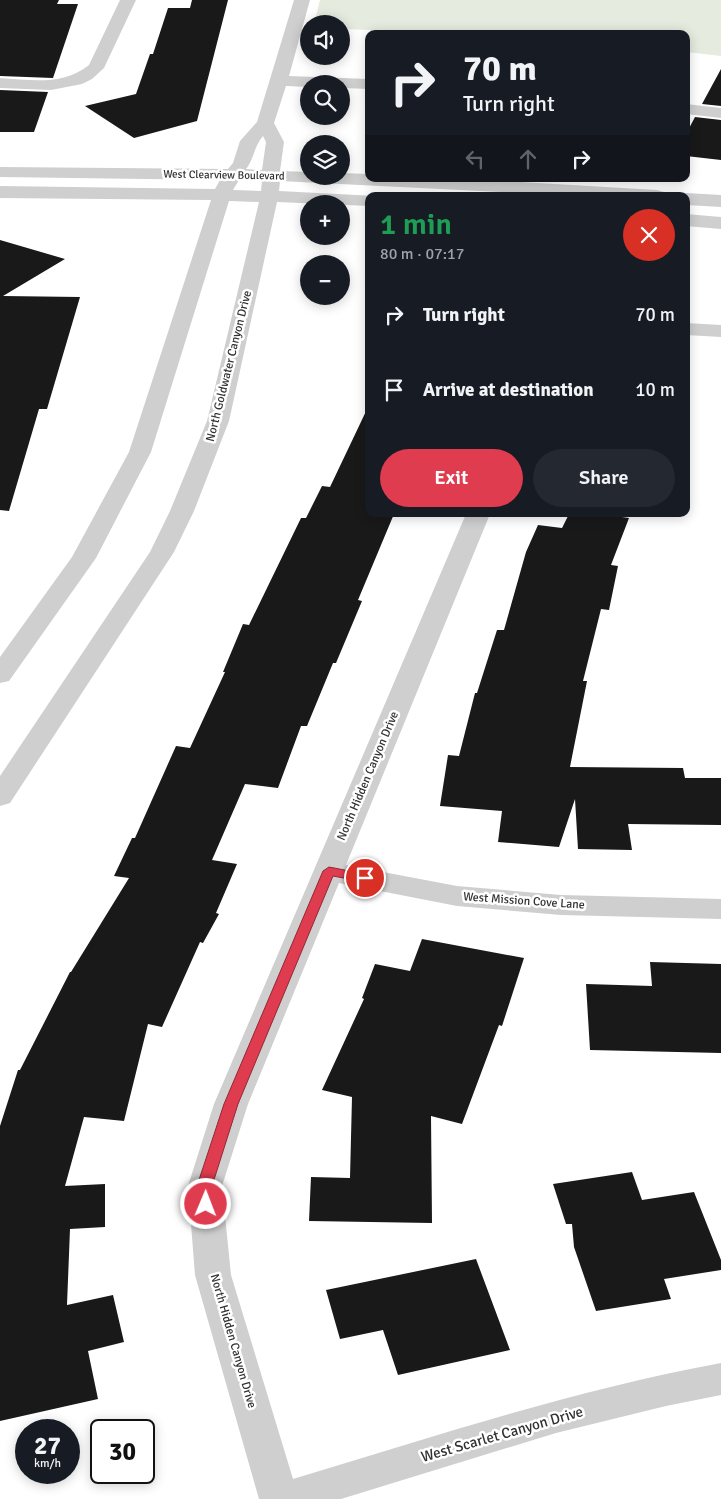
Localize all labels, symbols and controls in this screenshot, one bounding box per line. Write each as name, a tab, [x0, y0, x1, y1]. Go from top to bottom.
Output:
map controls	[300, 15, 350, 305]
button: sound	[300, 15, 350, 65]
text: 70 m	[463, 47, 537, 90]
icon: right	[380, 50, 445, 115]
button: search	[300, 75, 350, 125]
text: Turn right	[463, 90, 555, 117]
button: layers	[300, 135, 350, 185]
icon: left	[461, 145, 489, 173]
icon: ahead	[514, 145, 542, 173]
icon: right	[567, 145, 595, 173]
street label: West Clearview Boulevard	[163, 167, 285, 183]
button: +	[300, 195, 350, 245]
text: 1 min	[380, 206, 452, 243]
button: close	[623, 209, 675, 261]
text: 80 m · 07:17	[380, 244, 464, 264]
button: −	[300, 255, 350, 305]
street label: North Goldwater Canyon Drive	[203, 289, 255, 443]
icon: right	[380, 301, 408, 329]
text: Turn right	[423, 303, 505, 327]
text: 70 m	[635, 303, 675, 327]
icon: arrive	[380, 376, 408, 404]
text: Arrive at destination	[423, 378, 594, 402]
text: 10 m	[635, 378, 675, 402]
button: Exit	[380, 449, 523, 507]
button: Share	[533, 449, 675, 507]
street label: North Hidden Canyon Drive	[334, 709, 402, 843]
pin	[344, 857, 386, 899]
icon: arrive	[351, 864, 379, 892]
street label: West Mission Cove Lane	[463, 889, 585, 913]
position arrow	[179, 1177, 231, 1229]
street label: North Hidden Canyon Drive	[207, 1272, 259, 1410]
street label: West Scarlet Canyon Drive	[419, 1402, 585, 1466]
speed limit sign: 30	[90, 1419, 155, 1484]
text: 27	[34, 1430, 61, 1461]
text: km/h	[34, 1456, 61, 1471]

